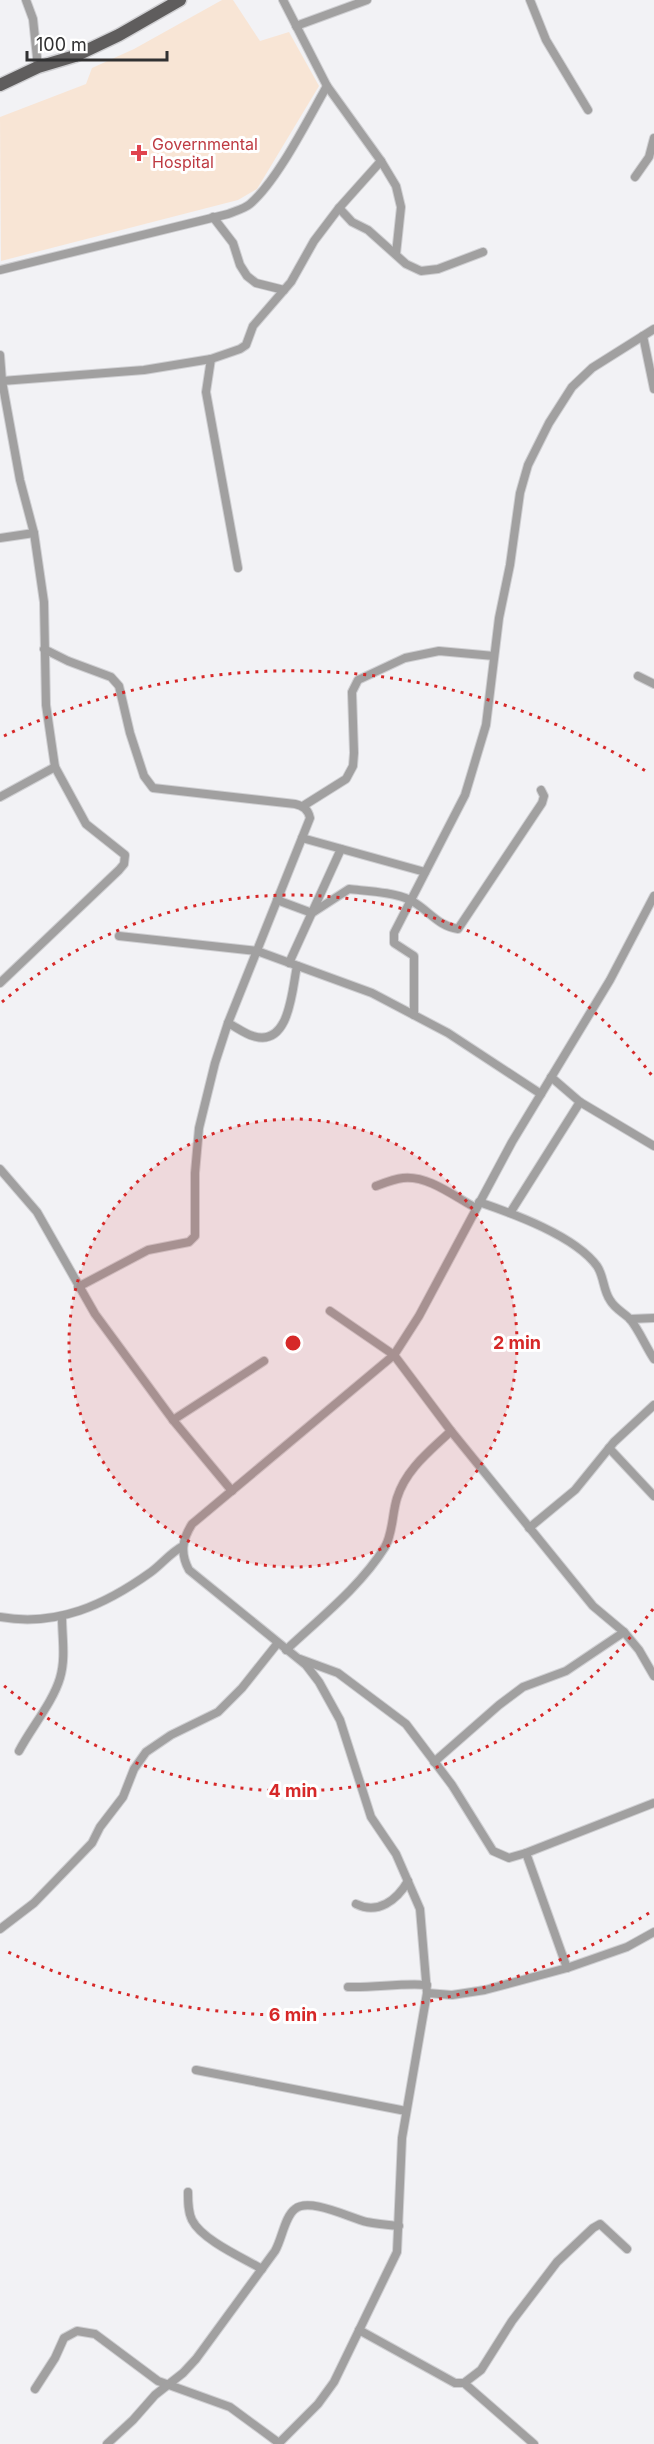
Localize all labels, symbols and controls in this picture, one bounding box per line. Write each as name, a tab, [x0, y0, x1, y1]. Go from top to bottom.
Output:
scale bar	[27, 24, 166, 62]
text: 100 m	[36, 34, 87, 55]
place label: Governmental Hospital	[152, 134, 258, 172]
marker: Governmental Hospital	[130, 144, 148, 162]
text: 2 min	[493, 1332, 541, 1353]
centre of rings	[283, 1333, 303, 1353]
text: 4 min	[269, 1780, 317, 1801]
text: 6 min	[269, 2004, 317, 2025]

